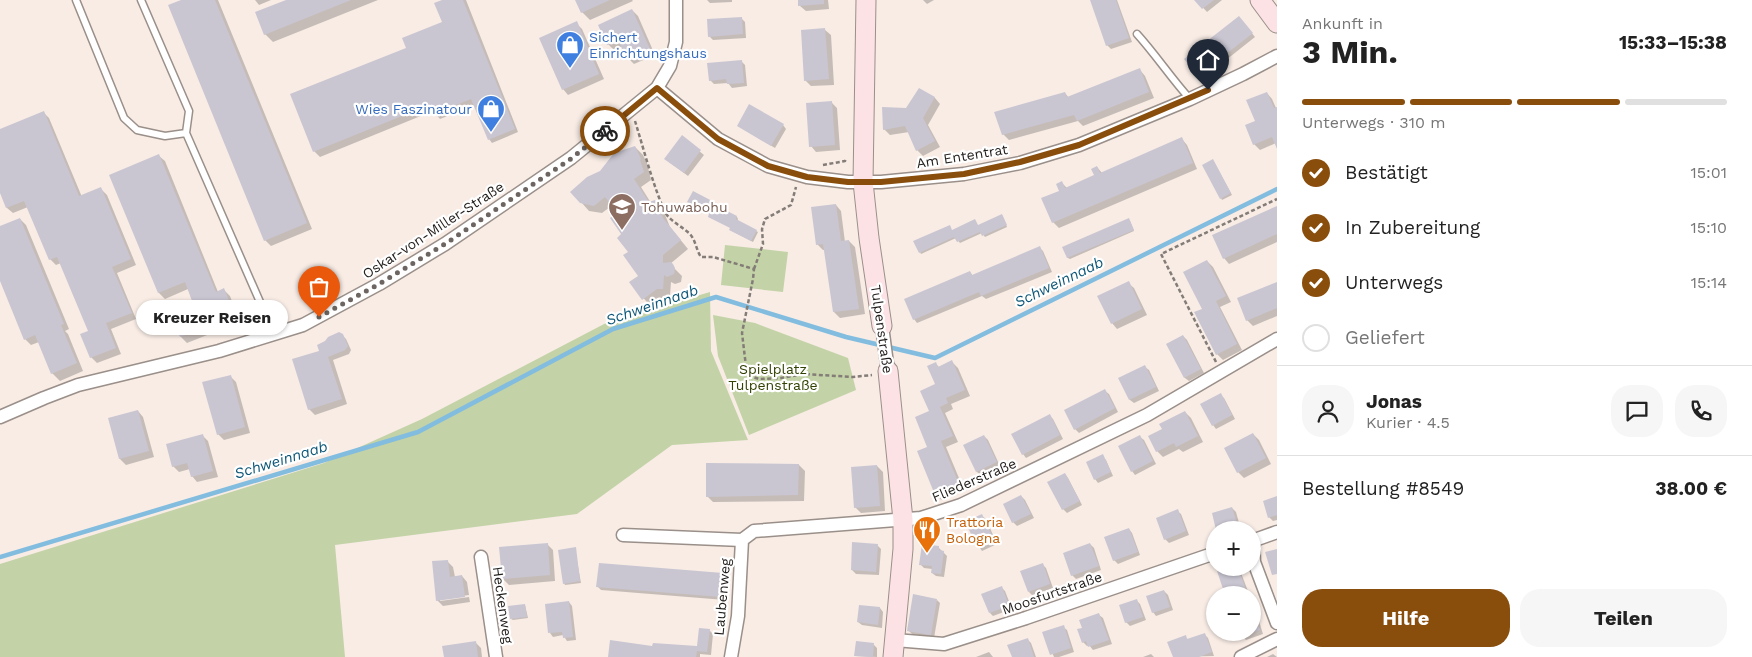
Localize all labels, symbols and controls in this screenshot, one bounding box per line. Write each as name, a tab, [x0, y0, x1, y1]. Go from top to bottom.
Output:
text: Ankunft in	[1302, 14, 1383, 33]
place label: Sichert Einrichtungshaus	[589, 29, 707, 61]
shop icon: Sichert Einrichtungshaus	[555, 30, 585, 69]
text: 15:33–15:38	[1619, 31, 1727, 54]
text: 3 Min.	[1302, 33, 1398, 71]
pin	[1187, 39, 1229, 90]
icon: home	[1194, 46, 1222, 74]
shop icon: Wies Faszinatour	[476, 94, 506, 133]
place label: Wies Faszinatour	[355, 101, 472, 117]
courier	[580, 106, 630, 156]
text: Unterwegs · 310 m	[1302, 113, 1446, 132]
icon: bike	[591, 117, 619, 145]
street label: Am Ententrat	[915, 141, 1009, 171]
icon: check	[1302, 159, 1330, 187]
text: Bestätigt	[1345, 161, 1428, 184]
text: 15:01	[1691, 163, 1727, 182]
street label: Oskar-von-Miller-Straße	[359, 178, 507, 282]
school or university icon: Tohuwabohu	[607, 192, 637, 231]
place label: Tohuwabohu	[641, 199, 728, 215]
icon: check	[1302, 214, 1330, 242]
text: In Zubereitung	[1345, 216, 1480, 239]
text: 15:10	[1691, 218, 1727, 237]
water label: Schweinnaab	[1012, 253, 1106, 311]
pin	[298, 266, 340, 317]
icon: check	[1302, 269, 1330, 297]
text: Unterwegs	[1345, 271, 1443, 294]
icon: bag	[305, 273, 333, 301]
text: 15:14	[1691, 273, 1727, 292]
water label: Schweinnaab	[603, 281, 701, 329]
street label: Tulpenstraße	[868, 284, 896, 374]
callout: Kreuzer Reisen	[136, 300, 289, 334]
text: Kreuzer Reisen	[153, 308, 271, 327]
text: Geliefert	[1345, 326, 1425, 349]
park label: Spielplatz Tulpenstraße	[728, 361, 818, 393]
button: person	[1302, 385, 1354, 437]
button: chat	[1611, 385, 1663, 437]
button: phone	[1675, 385, 1727, 437]
text: Jonas	[1366, 390, 1422, 413]
text: Kurier · 4.5	[1366, 413, 1450, 432]
water label: Schweinnaab	[232, 437, 330, 483]
street label: Fliederstraße	[929, 455, 1019, 505]
text: Bestellung #8549	[1302, 477, 1464, 500]
text: 38.00 €	[1655, 477, 1727, 500]
place label: Trattoria Bologna	[946, 514, 1003, 546]
restaurant icon: Trattoria Bologna	[912, 515, 942, 554]
map controls	[1206, 521, 1261, 641]
button: +	[1206, 521, 1261, 576]
street label: Laubenweg	[711, 557, 733, 636]
street label: Heckenweg	[490, 566, 516, 645]
street label: Moosfurtstraße	[1000, 568, 1104, 618]
button: −	[1206, 586, 1261, 641]
button: Hilfe	[1302, 589, 1510, 647]
button: Teilen	[1520, 589, 1727, 647]

